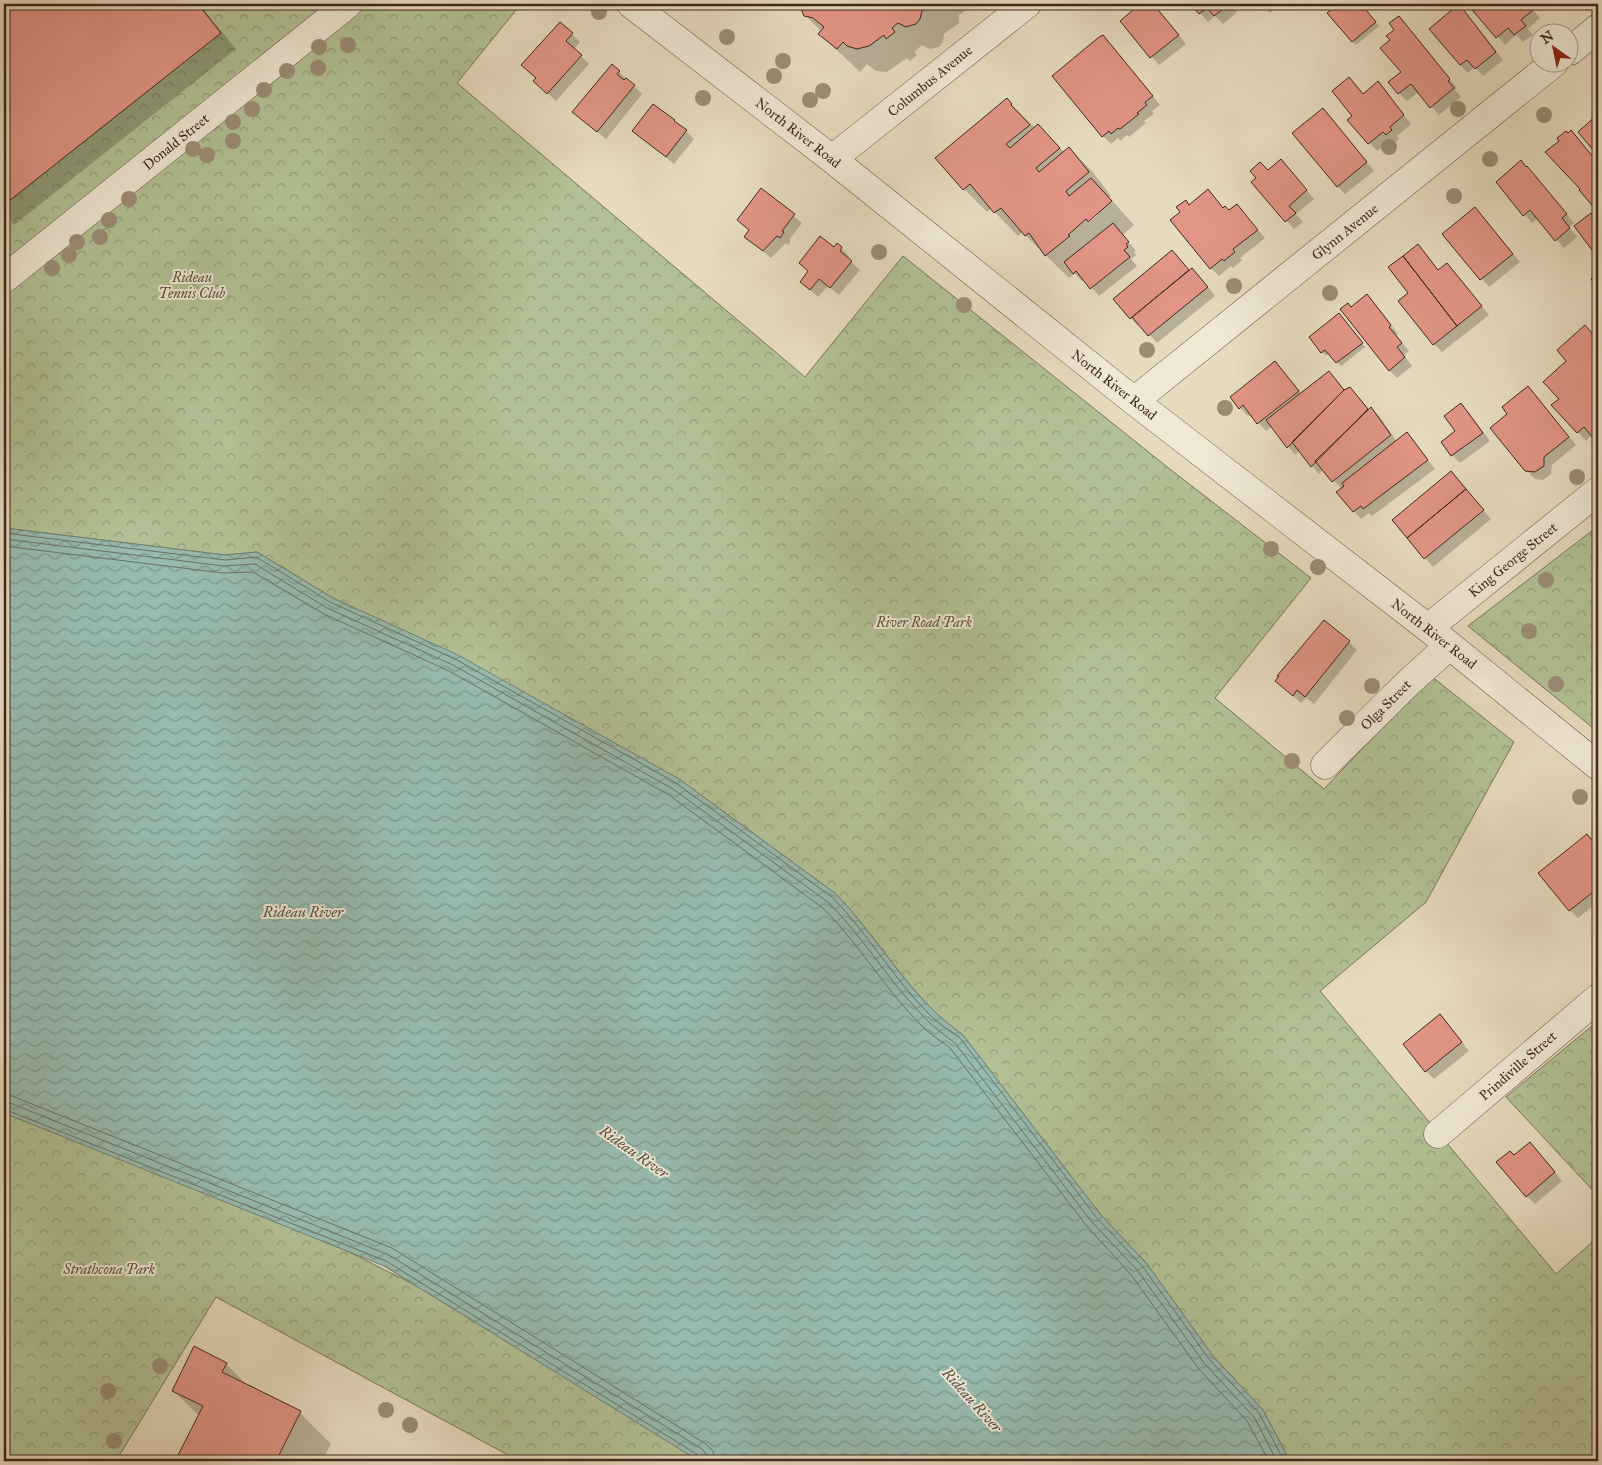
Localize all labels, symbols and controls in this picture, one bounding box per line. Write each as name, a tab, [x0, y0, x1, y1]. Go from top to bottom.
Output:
north arrow	[1530, 22, 1580, 72]
text: N	[1538, 27, 1557, 48]
street label: Columbus Avenue	[884, 42, 976, 120]
street label: North River Road	[752, 94, 844, 172]
street label: Donald Street	[139, 110, 213, 174]
street label: Glynn Avenue	[1308, 200, 1382, 264]
park label: Rideau Tennis Club	[159, 269, 226, 302]
street label: North River Road	[1068, 346, 1160, 424]
street label: King George Street	[1465, 519, 1561, 601]
street label: North River Road	[1388, 595, 1480, 673]
park label: River Road Park	[875, 614, 973, 631]
street label: Olga Street	[1357, 676, 1415, 734]
water label: Rideau River	[262, 903, 344, 921]
street label: Prindiville Street	[1476, 1028, 1560, 1104]
water label: Rideau River	[595, 1121, 673, 1183]
park label: Strathcona Park	[62, 1261, 156, 1278]
water label: Rideau River	[938, 1363, 1006, 1436]

